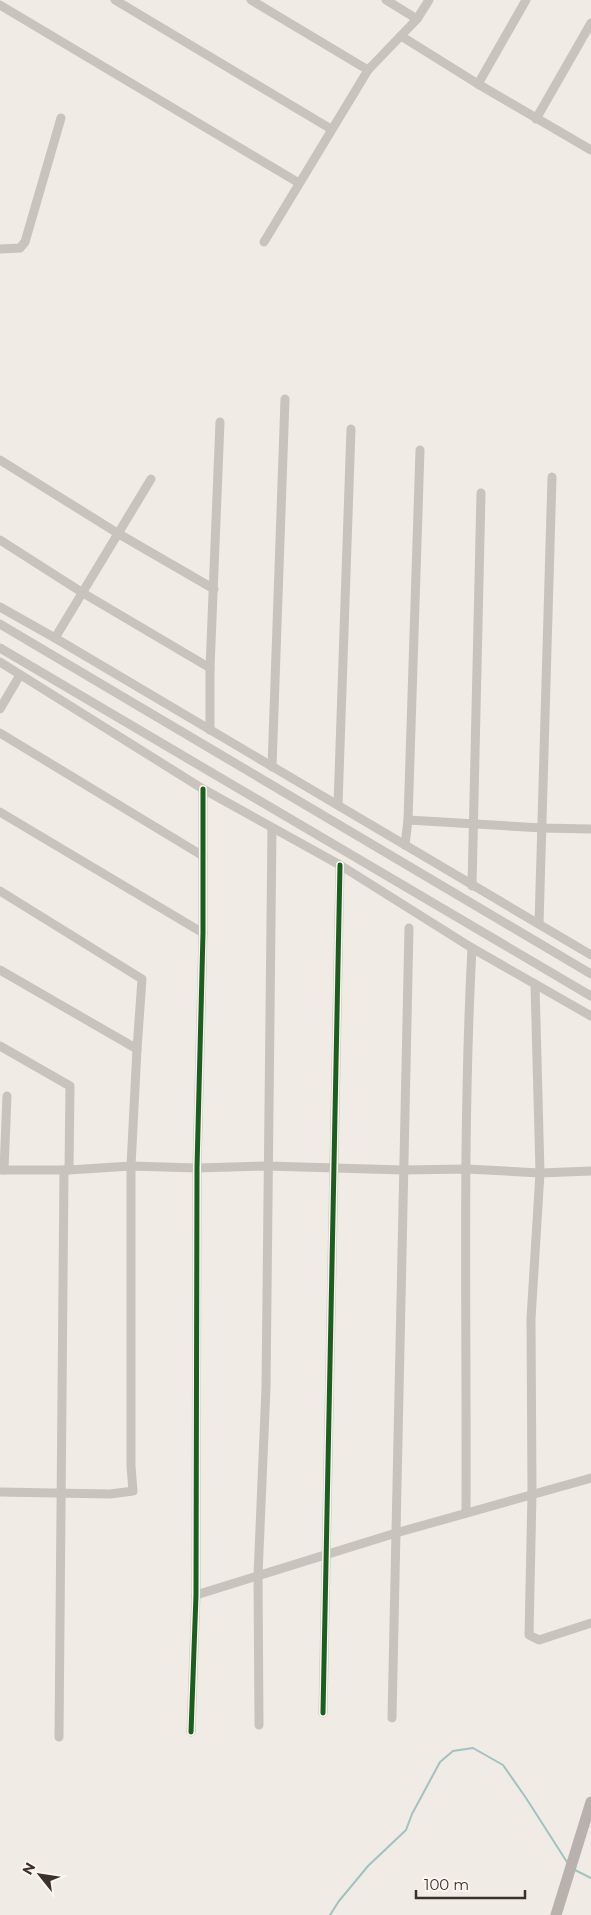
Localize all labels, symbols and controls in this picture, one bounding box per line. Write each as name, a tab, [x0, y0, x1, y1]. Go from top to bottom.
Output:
north arrow	[15, 1850, 65, 1900]
text: N	[18, 1859, 39, 1878]
scale bar	[416, 1868, 525, 1900]
text: 100 m	[424, 1875, 469, 1894]

